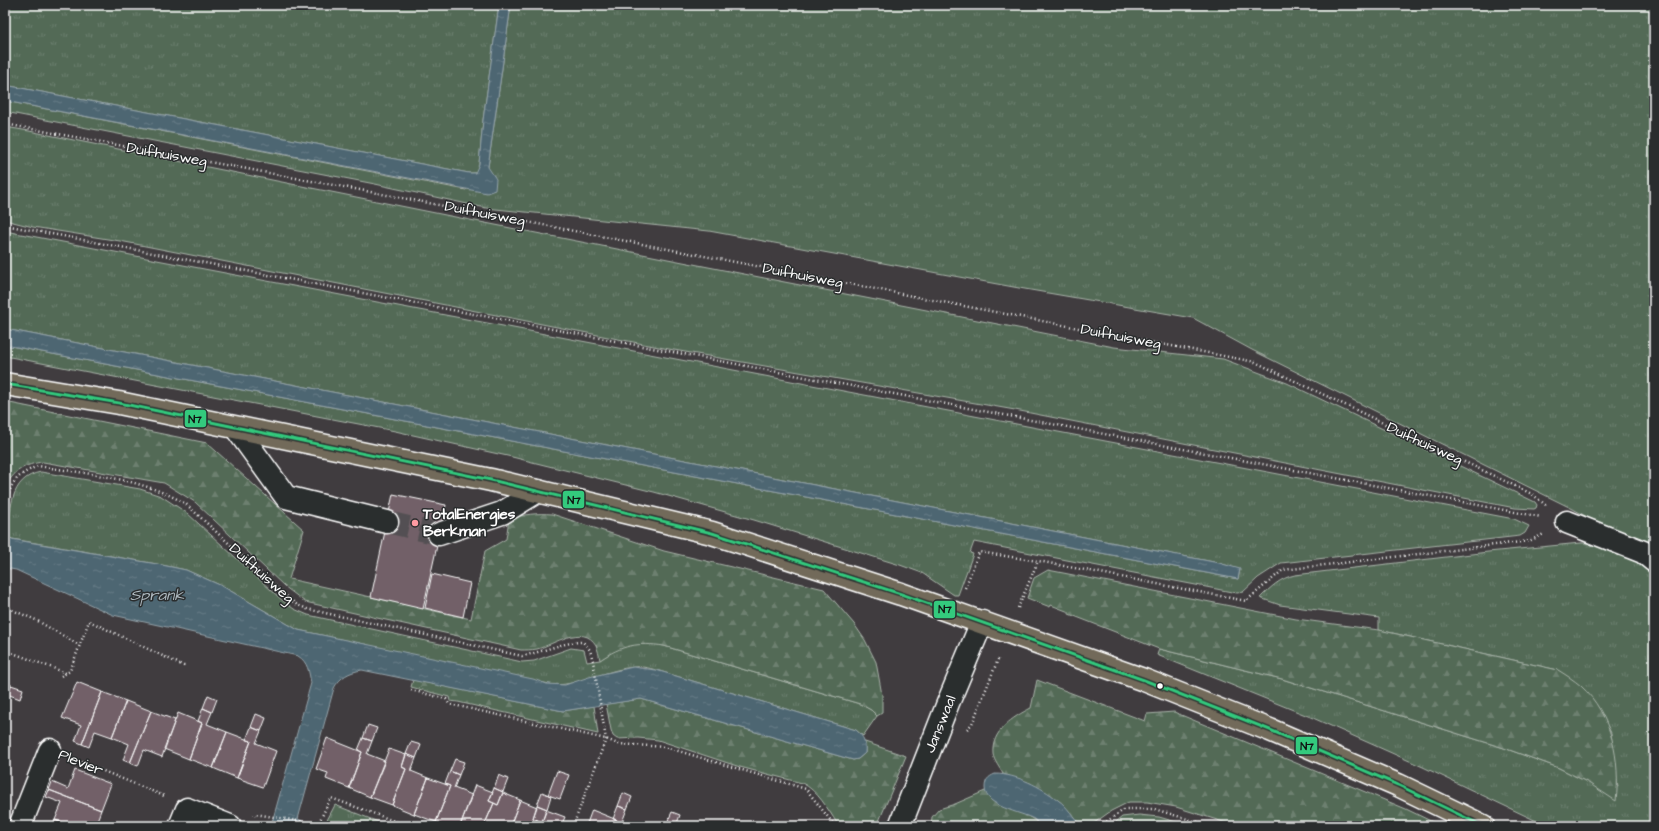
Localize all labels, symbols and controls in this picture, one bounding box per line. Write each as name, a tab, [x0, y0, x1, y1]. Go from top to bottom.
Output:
street label: Duifhuisweg	[125, 137, 209, 173]
street label: Duifhuisweg	[443, 195, 527, 233]
street label: Duifhuisweg	[761, 257, 845, 295]
street label: Duifhuisweg	[1079, 318, 1163, 356]
line badge: N7	[184, 409, 207, 428]
text: N7	[188, 412, 202, 427]
street label: Duifhuisweg	[1383, 417, 1466, 471]
line badge: N7	[562, 490, 585, 509]
text: N7	[567, 493, 581, 508]
place label: TotalEnergies Berkman	[422, 504, 516, 542]
marker: TotalEnergies Berkman	[410, 518, 420, 528]
street label: Duifhuisweg	[224, 538, 299, 609]
water label: Sprank	[130, 584, 185, 606]
line badge: N7	[933, 600, 956, 619]
text: N7	[938, 602, 952, 617]
unlabelled marker	[1155, 681, 1165, 691]
street label: Janswaal	[919, 692, 962, 756]
line badge: N7	[1295, 736, 1318, 755]
text: N7	[1300, 739, 1314, 754]
street label: Plevier	[55, 744, 106, 781]

